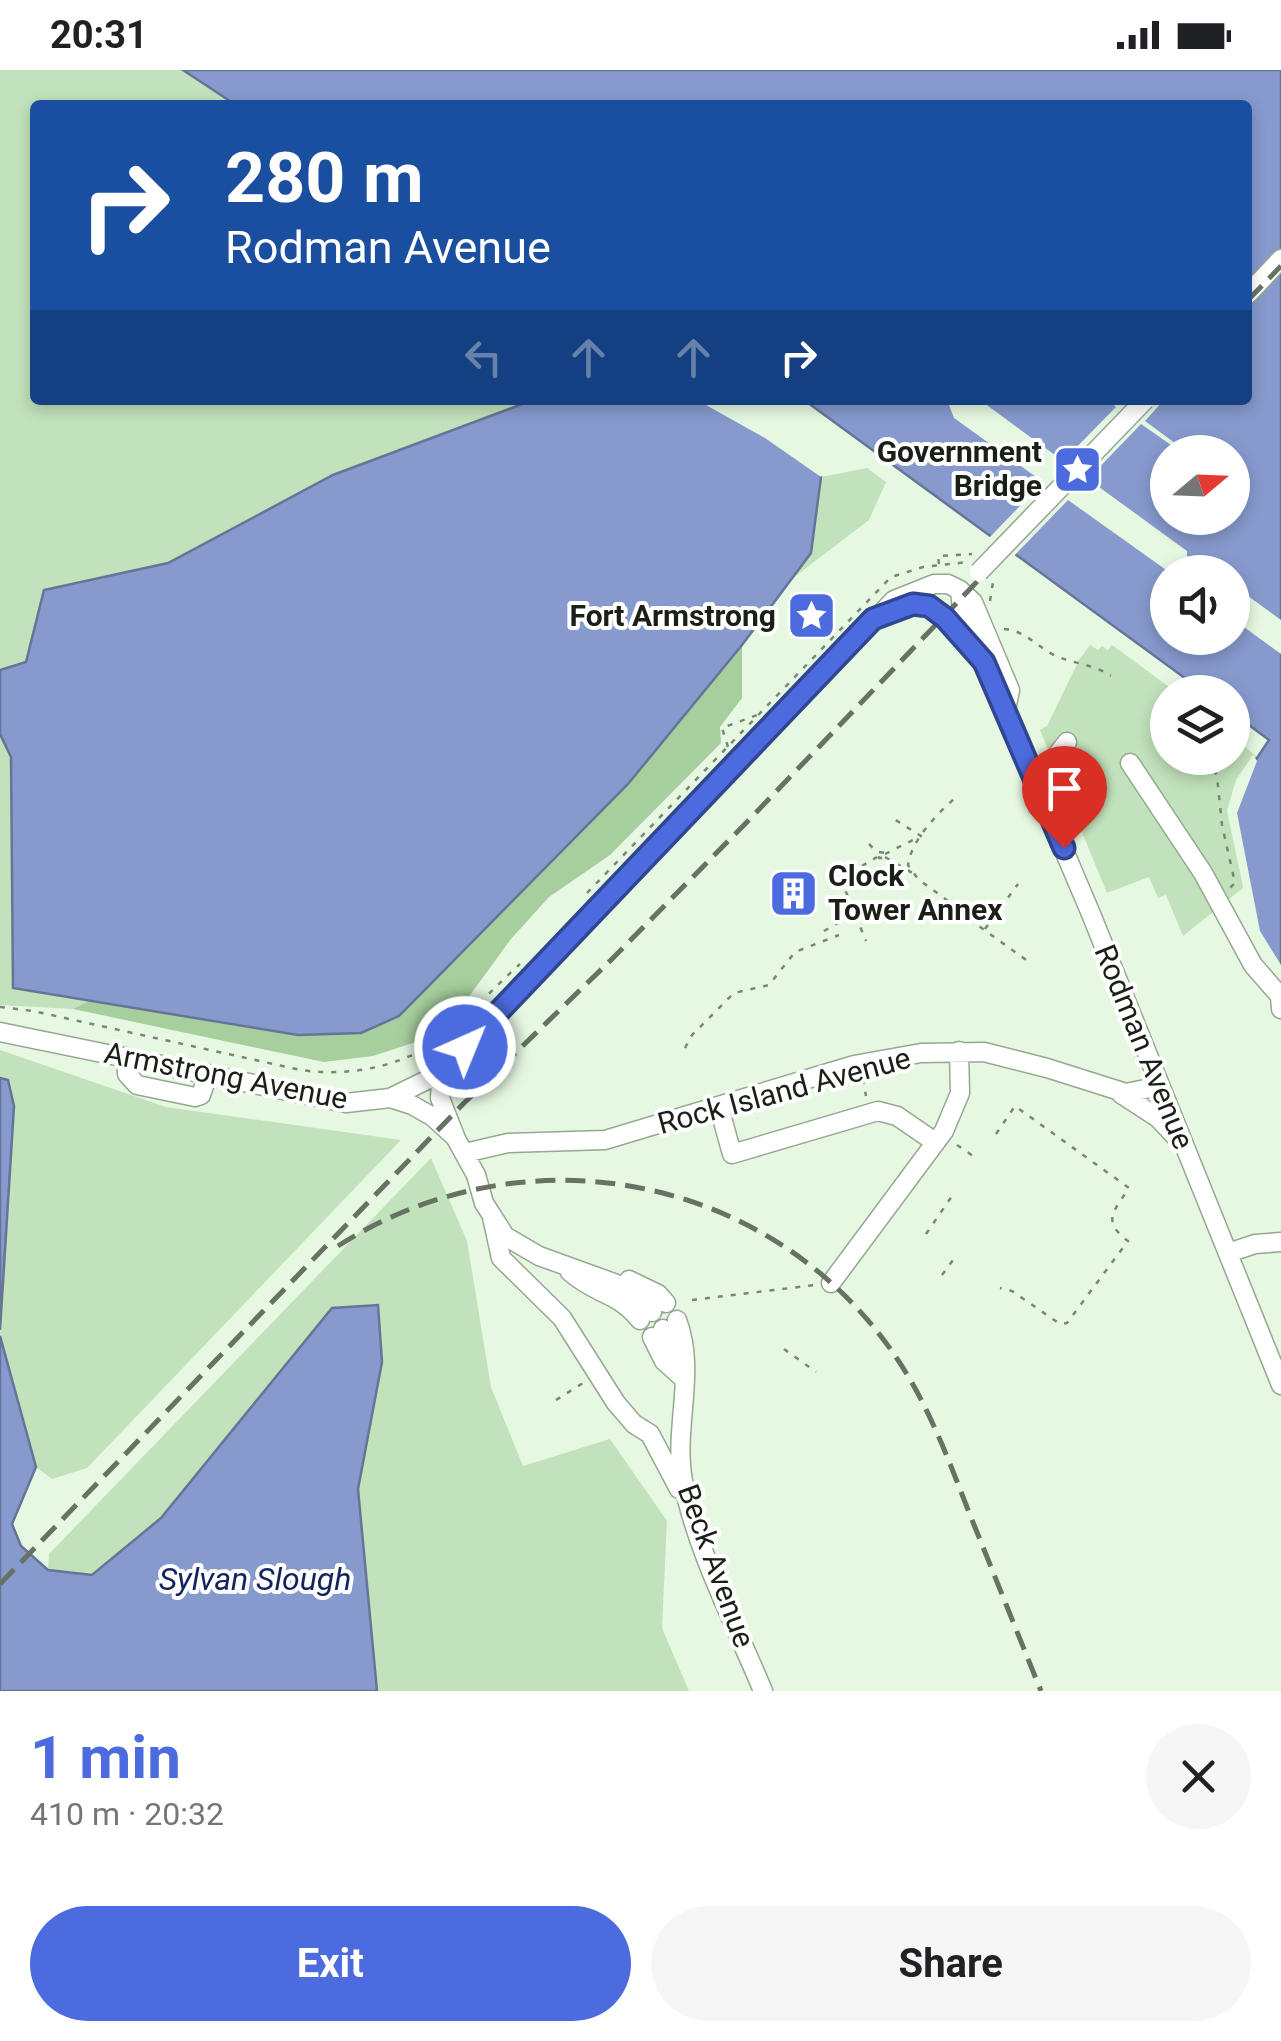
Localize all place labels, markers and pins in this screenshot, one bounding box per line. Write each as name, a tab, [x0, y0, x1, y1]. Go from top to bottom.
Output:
place label: Government Bridge	[877, 434, 1042, 503]
place icon: Government Bridge	[1051, 443, 1103, 495]
place icon: Fort Armstrong	[785, 590, 837, 642]
place label: Fort Armstrong	[569, 598, 776, 633]
pin	[1022, 746, 1107, 849]
place label: Clock Tower Annex	[828, 858, 1003, 927]
building icon: Clock Tower Annex	[767, 867, 819, 919]

